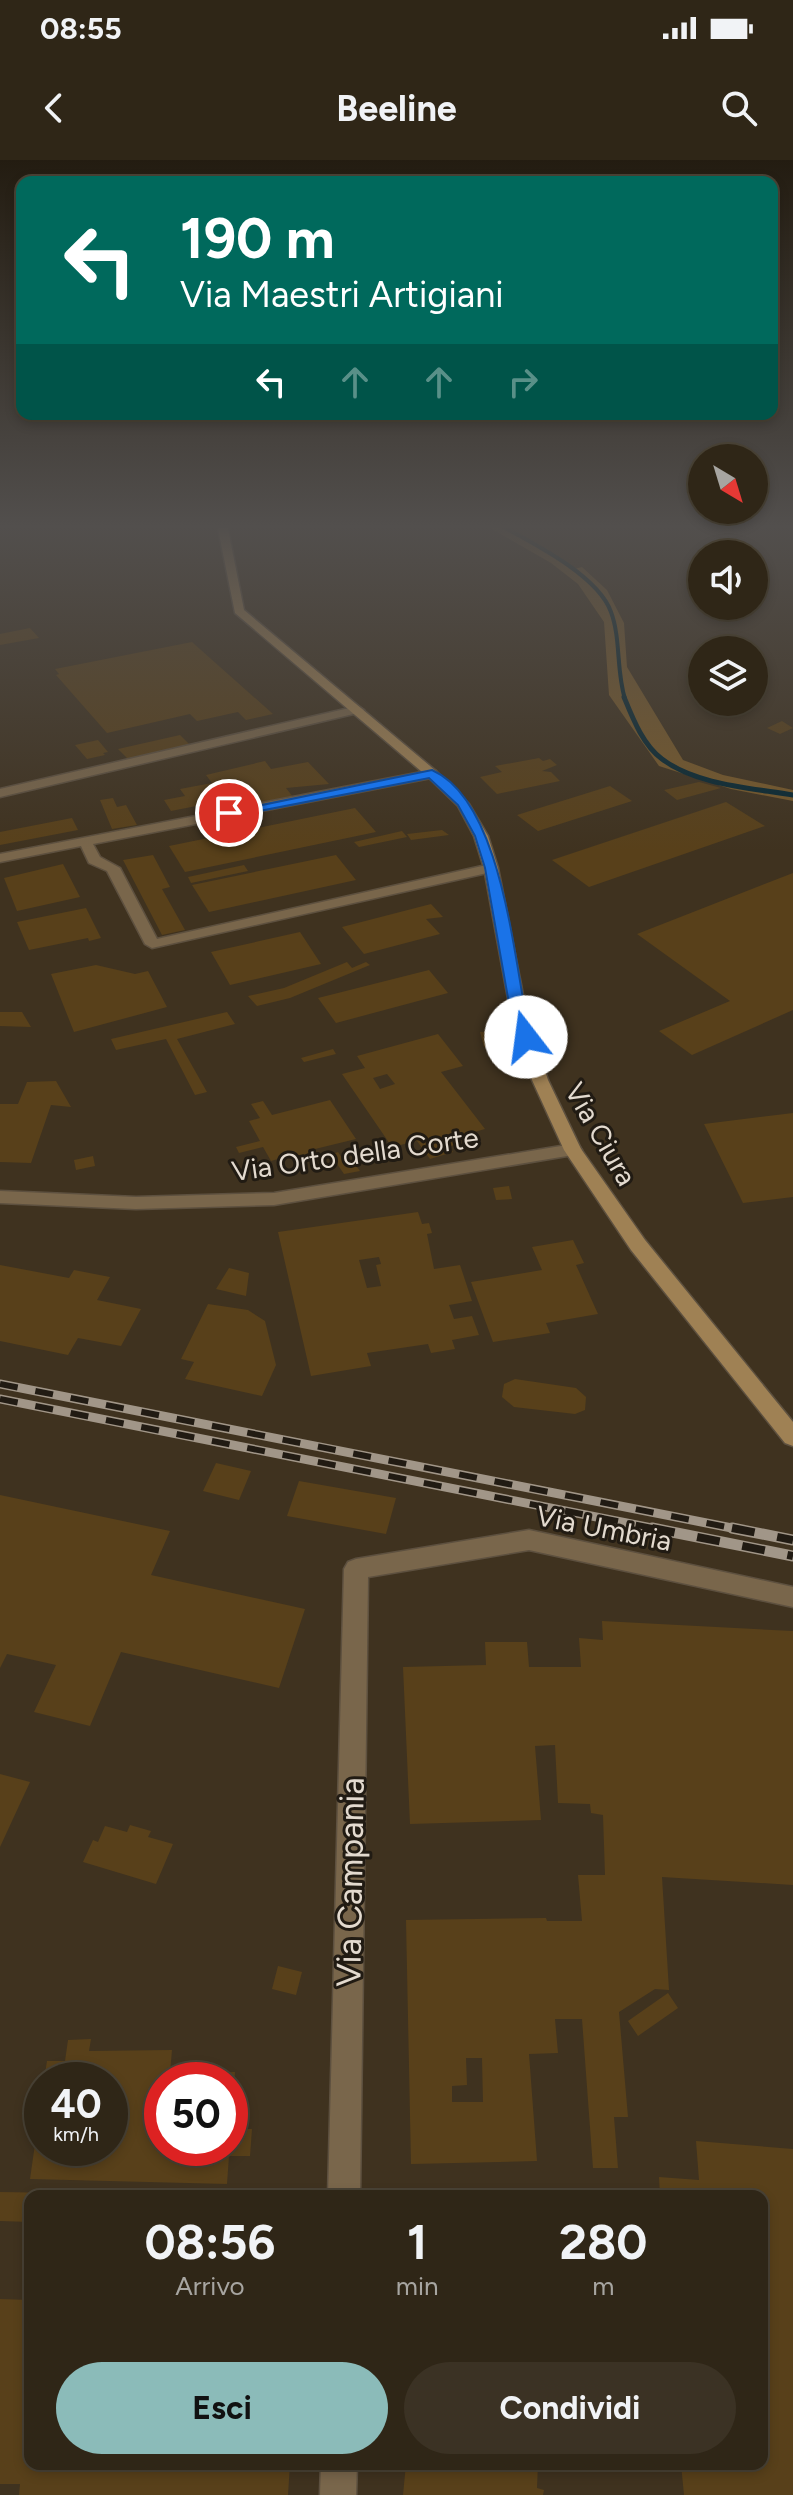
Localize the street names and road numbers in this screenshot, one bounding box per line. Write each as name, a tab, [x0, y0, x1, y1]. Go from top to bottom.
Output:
street label: Via Ciura	[558, 1077, 644, 1191]
street label: Via Orto della Corte	[229, 1120, 481, 1188]
street label: Via Umbria	[533, 1498, 675, 1558]
street label: Via Campania	[328, 1777, 373, 1987]

